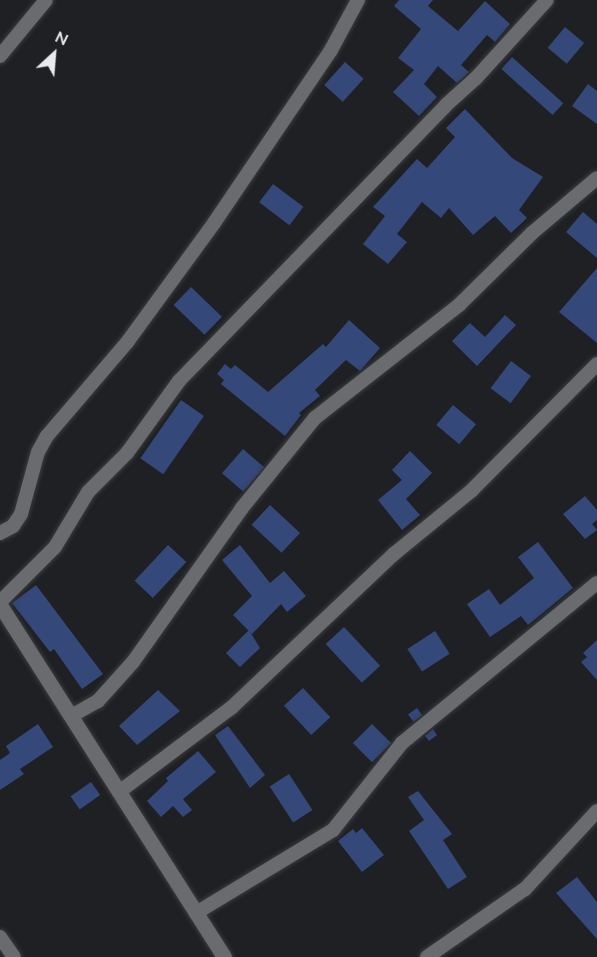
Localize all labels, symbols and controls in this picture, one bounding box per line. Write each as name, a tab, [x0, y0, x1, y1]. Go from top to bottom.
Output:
north arrow	[24, 24, 84, 84]
text: N	[52, 26, 72, 49]

